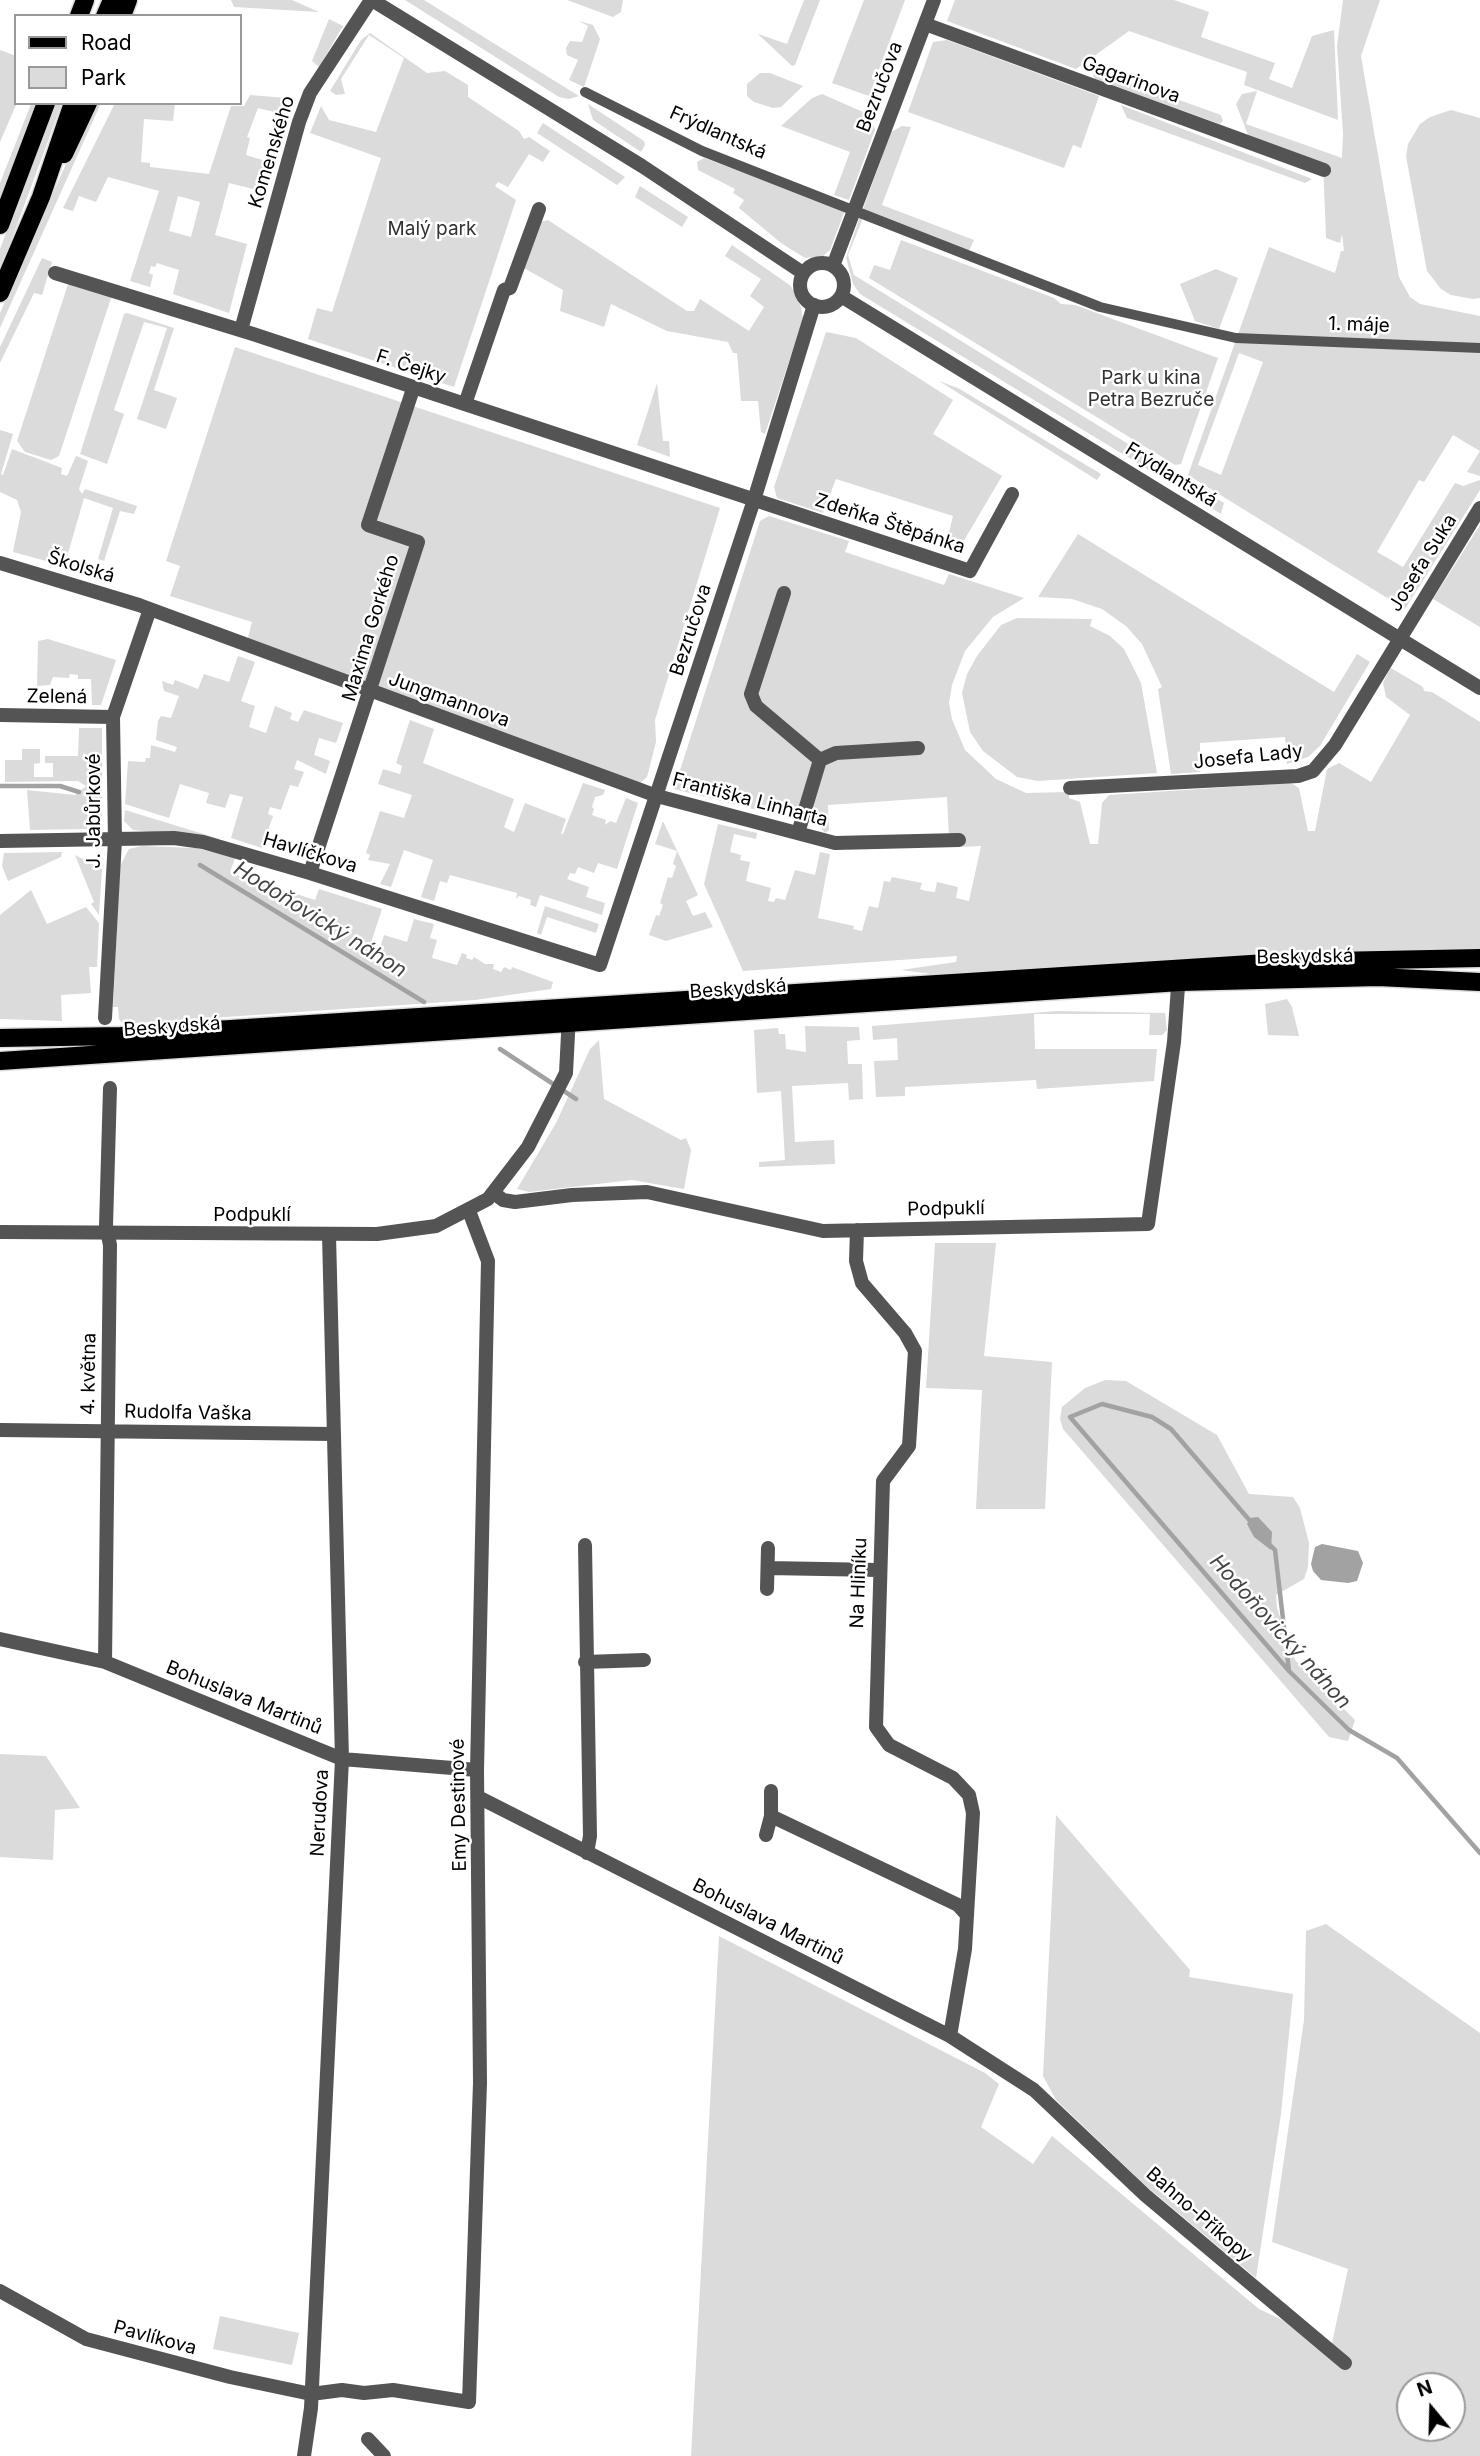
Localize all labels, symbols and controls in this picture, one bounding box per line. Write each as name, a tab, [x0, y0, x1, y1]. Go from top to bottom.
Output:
legend	[14, 14, 242, 105]
text: Road	[81, 30, 132, 55]
street label: Bezručova	[852, 38, 908, 136]
street label: Gagarinova	[1079, 52, 1183, 108]
text: Park	[81, 65, 126, 90]
street label: Komenského	[244, 93, 300, 211]
street label: Frýdlantská	[666, 101, 770, 165]
park label: Malý park	[388, 218, 476, 240]
street label: 1. máje	[1328, 313, 1390, 337]
street label: F. Čejky	[373, 345, 449, 389]
park label: Park u kina Petra Bezruče	[1088, 367, 1214, 411]
street label: Frýdlantská	[1121, 438, 1221, 512]
street label: Zdeňka Štěpánka	[812, 489, 968, 559]
street label: Josefa Suka	[1384, 510, 1462, 616]
street label: Školská	[45, 546, 117, 588]
street label: Maxima Gorkého	[338, 552, 404, 704]
street label: Bezručova	[665, 581, 717, 679]
street label: Jungmannova	[385, 668, 513, 732]
street label: Zelená	[27, 685, 87, 709]
street label: Josefa Lady	[1192, 740, 1304, 774]
street label: J. Jabůrkové	[83, 753, 105, 869]
street label: Františka Linharta	[670, 768, 830, 832]
street label: Havlíčkova	[260, 828, 360, 878]
water label: Hodoňovický náhon	[229, 857, 411, 983]
street label: Beskydská	[1256, 945, 1354, 969]
street label: Beskydská	[689, 974, 787, 1004]
street label: Beskydská	[123, 1012, 221, 1042]
street label: Podpuklí	[907, 1197, 985, 1221]
street label: Podpuklí	[213, 1204, 291, 1226]
street label: 4. května	[77, 1333, 101, 1415]
street label: Rudolfa Vaška	[124, 1400, 252, 1426]
street label: Na Hliníku	[846, 1537, 872, 1629]
water label: Hodoňovický náhon	[1204, 1550, 1356, 1714]
street label: Bohuslava Martinů	[163, 1656, 325, 1740]
street label: Emy Destinové	[446, 1738, 472, 1872]
street label: Nerudova	[306, 1769, 334, 1857]
street label: Bohuslava Martinů	[689, 1874, 847, 1970]
street label: Bahno-Příkopy	[1141, 2163, 1257, 2267]
street label: Pavlíkova	[111, 2316, 199, 2360]
north arrow	[1396, 2372, 1466, 2442]
text: N	[1414, 2375, 1435, 2402]

